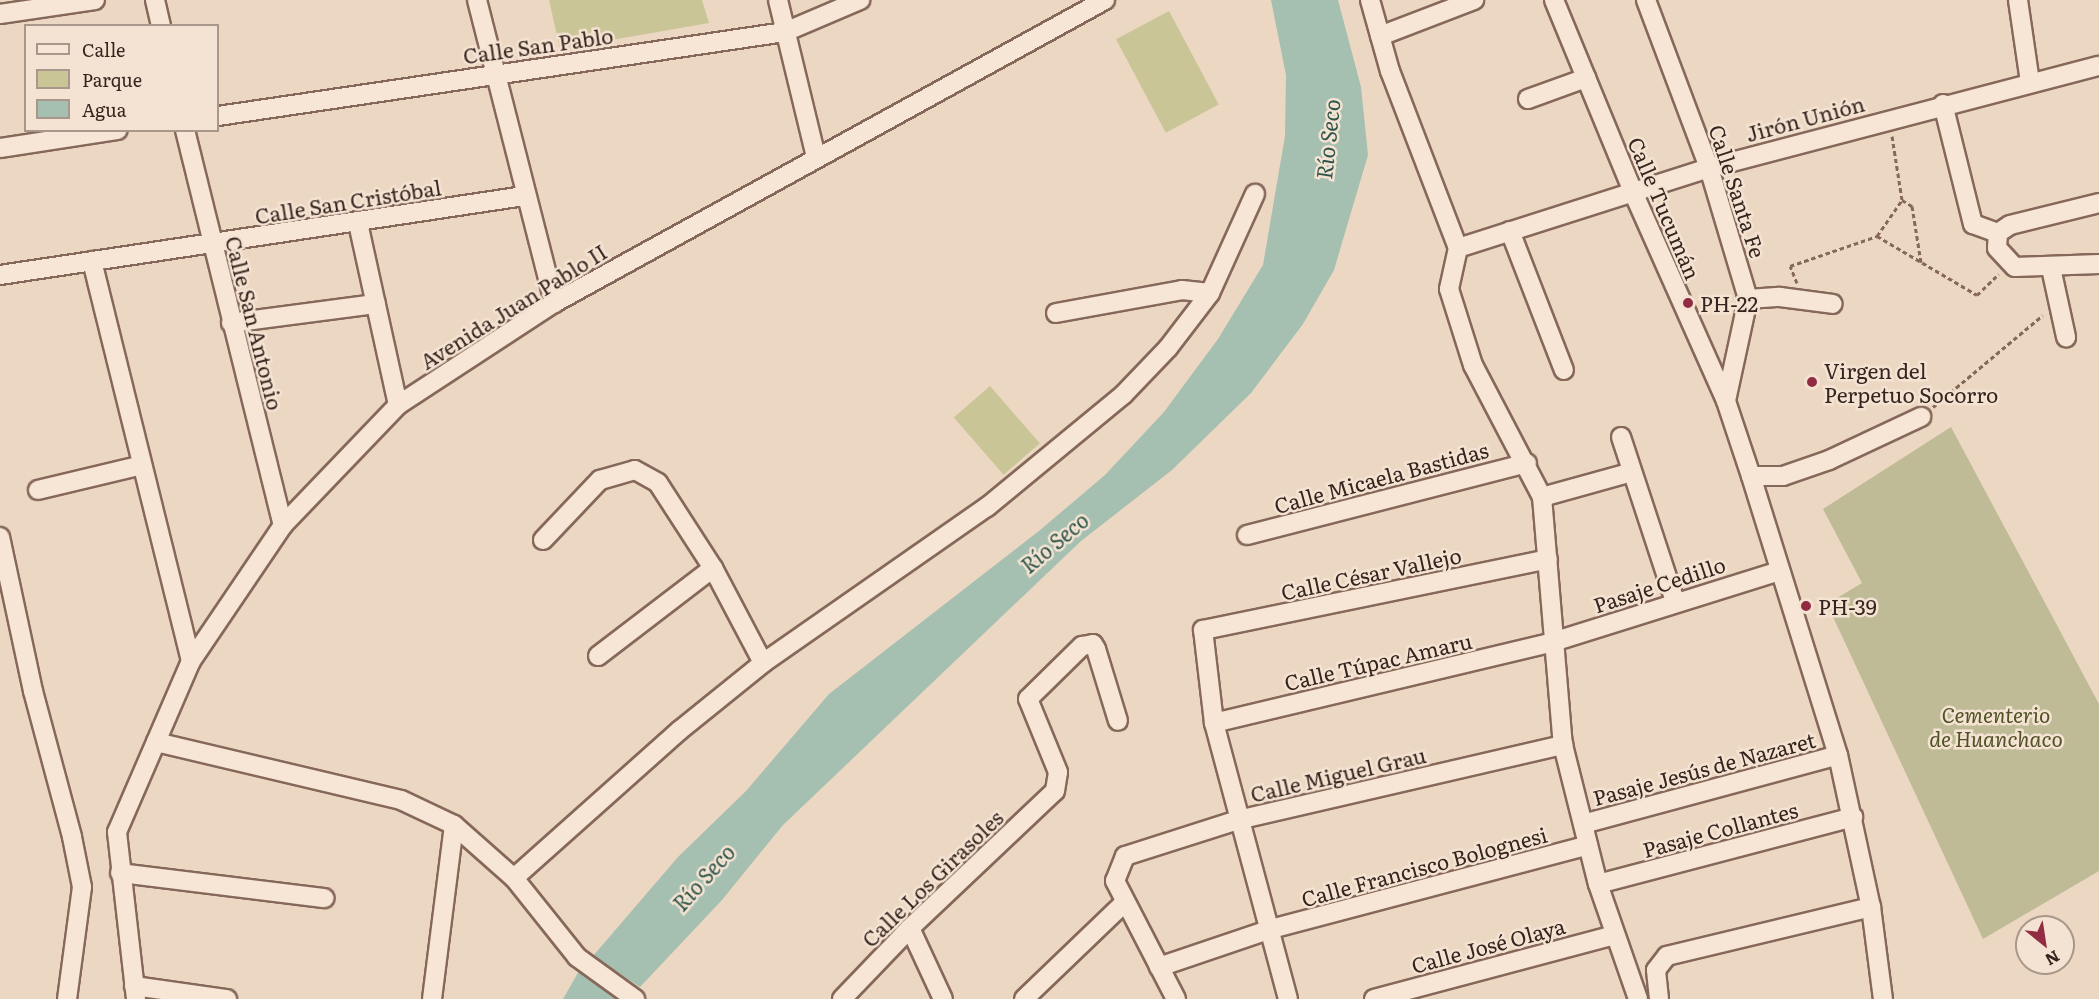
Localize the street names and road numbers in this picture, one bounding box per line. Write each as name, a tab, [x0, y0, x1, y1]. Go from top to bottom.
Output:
street label: Calle San Pablo	[461, 22, 615, 68]
street label: Jirón Unión	[1743, 90, 1867, 146]
street label: Calle Santa Fe	[1705, 121, 1771, 261]
street label: Calle Tucumán	[1624, 133, 1706, 283]
street label: Calle San Cristóbal	[253, 174, 443, 228]
street label: Calle San Antonio	[221, 233, 289, 413]
street label: Avenida Juan Pablo II	[415, 238, 611, 374]
street label: Calle Micaela Bastidas	[1271, 436, 1491, 518]
street label: Calle César Vallejo	[1279, 542, 1463, 604]
street label: Pasaje Cedillo	[1590, 551, 1728, 617]
street label: Calle Túpac Amaru	[1282, 627, 1474, 695]
street label: Pasaje Jesús de Nazaret	[1590, 726, 1818, 810]
street label: Calle Miguel Grau	[1248, 742, 1428, 806]
street label: Pasaje Collantes	[1640, 796, 1800, 862]
street label: Calle Los Girasoles	[856, 804, 1008, 952]
street label: Calle Francisco Bolognesi	[1298, 821, 1550, 911]
street label: Calle José Olaya	[1408, 912, 1568, 978]

